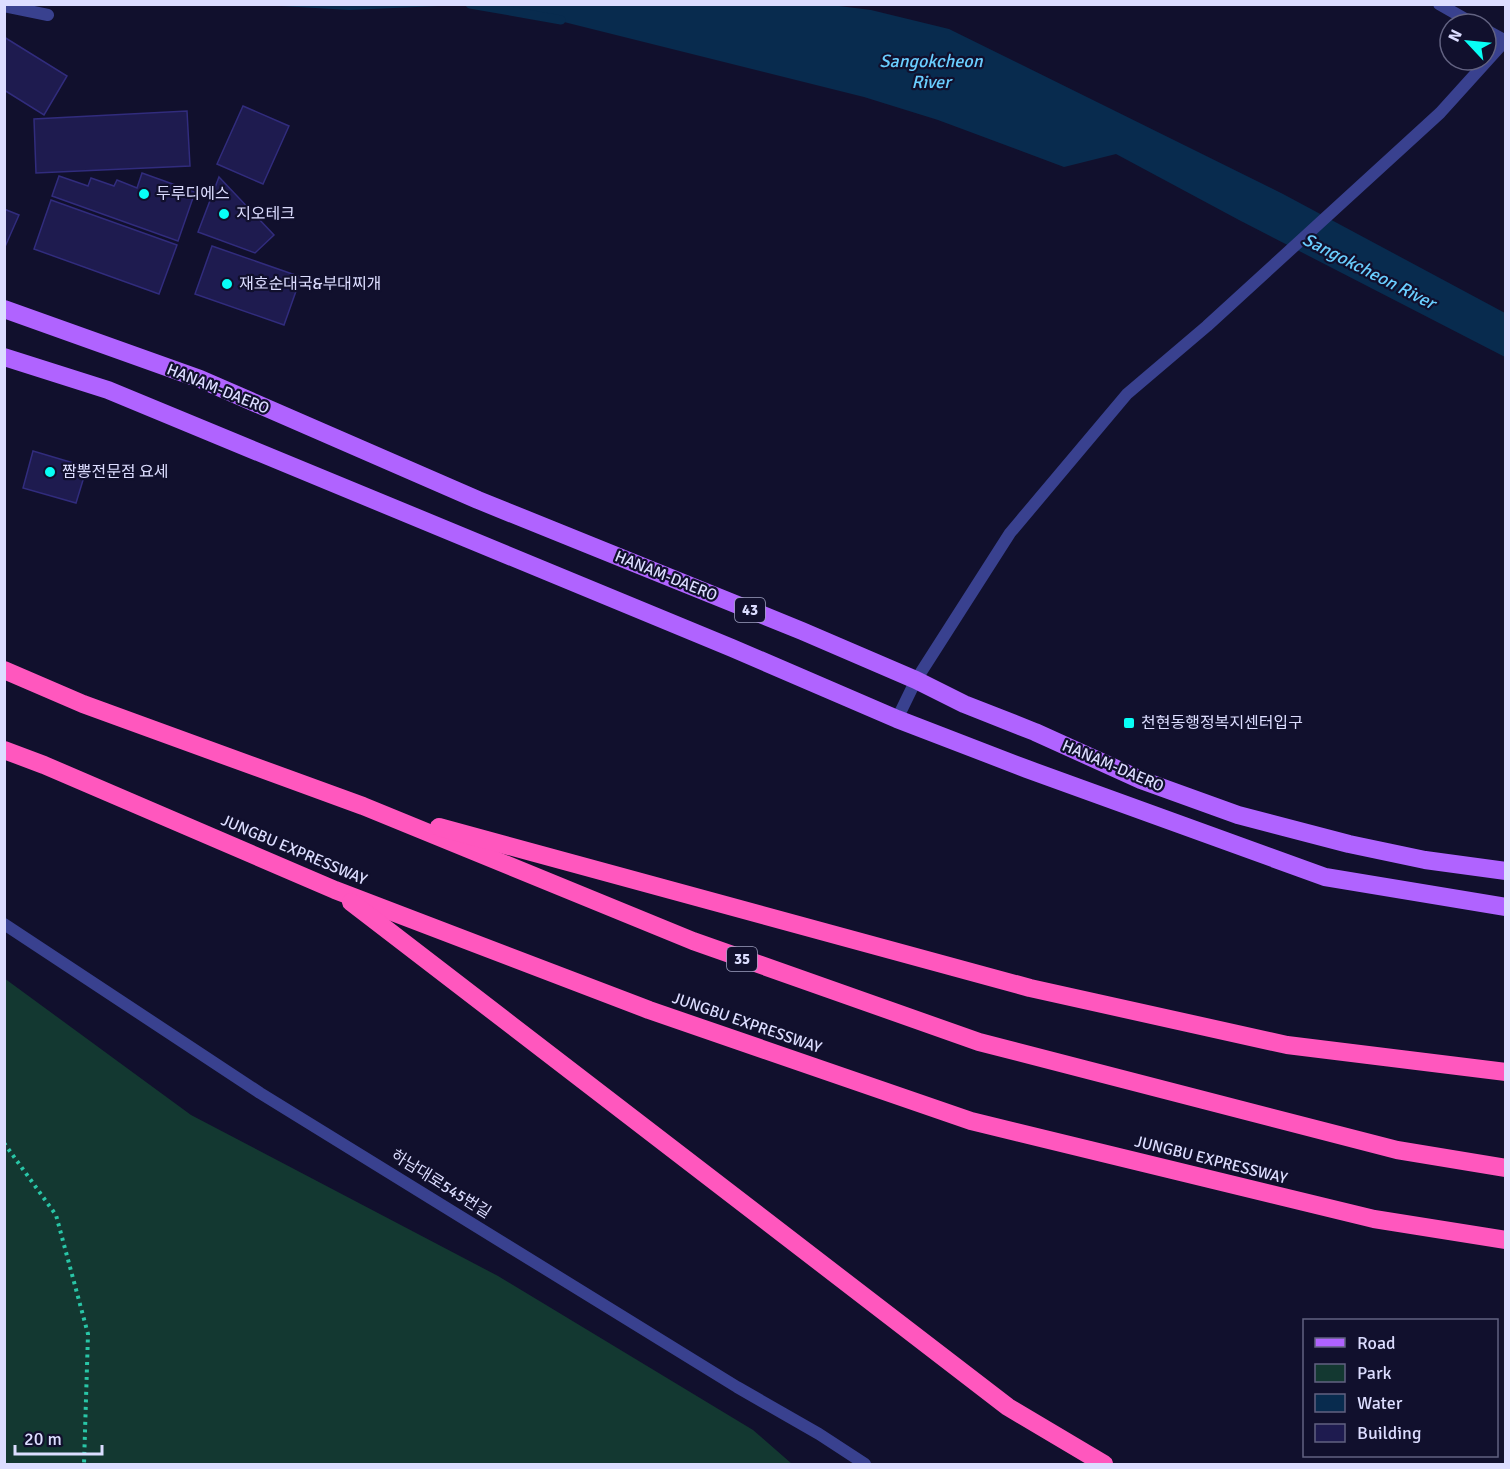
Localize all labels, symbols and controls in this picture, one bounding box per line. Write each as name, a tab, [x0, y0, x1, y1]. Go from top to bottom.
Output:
north arrow	[1438, 12, 1498, 72]
text: N	[1444, 26, 1467, 45]
water label: Sangokcheon River	[880, 50, 984, 93]
place label: 두루디에스	[156, 184, 230, 204]
marker: 두루디에스	[137, 187, 151, 201]
place label: 지오테크	[236, 204, 295, 224]
marker: 지오테크	[217, 207, 231, 221]
water label: Sangokcheon River	[1299, 228, 1441, 315]
place label: 재호순대국&부대찌개	[239, 274, 381, 294]
marker: 재호순대국&부대찌개	[220, 277, 234, 291]
street label: HANAM-DAERO	[164, 359, 272, 419]
place label: 짬뽕전문점 요세	[62, 462, 169, 482]
marker: 짬뽕전문점 요세	[43, 465, 57, 479]
street label: HANAM-DAERO	[612, 546, 720, 606]
road number: 43	[735, 598, 765, 622]
place label: 천현동행정복지센터입구	[1141, 713, 1303, 733]
marker: 천현동행정복지센터입구	[1122, 716, 1136, 730]
street label: HANAM-DAERO	[1059, 736, 1167, 796]
street label: JUNGBU EXPRESSWAY	[218, 810, 370, 890]
road number: 35	[727, 947, 757, 971]
street label: JUNGBU EXPRESSWAY	[670, 988, 824, 1058]
street label: JUNGBU EXPRESSWAY	[1133, 1131, 1289, 1189]
street label: 하남대로545번길	[387, 1145, 495, 1223]
legend	[1303, 1319, 1498, 1457]
text: Road	[1357, 1332, 1396, 1354]
text: Park	[1357, 1362, 1392, 1384]
text: Water	[1357, 1392, 1403, 1414]
scale bar	[15, 1418, 102, 1456]
text: Building	[1357, 1422, 1421, 1444]
text: 20 m	[24, 1428, 62, 1450]

